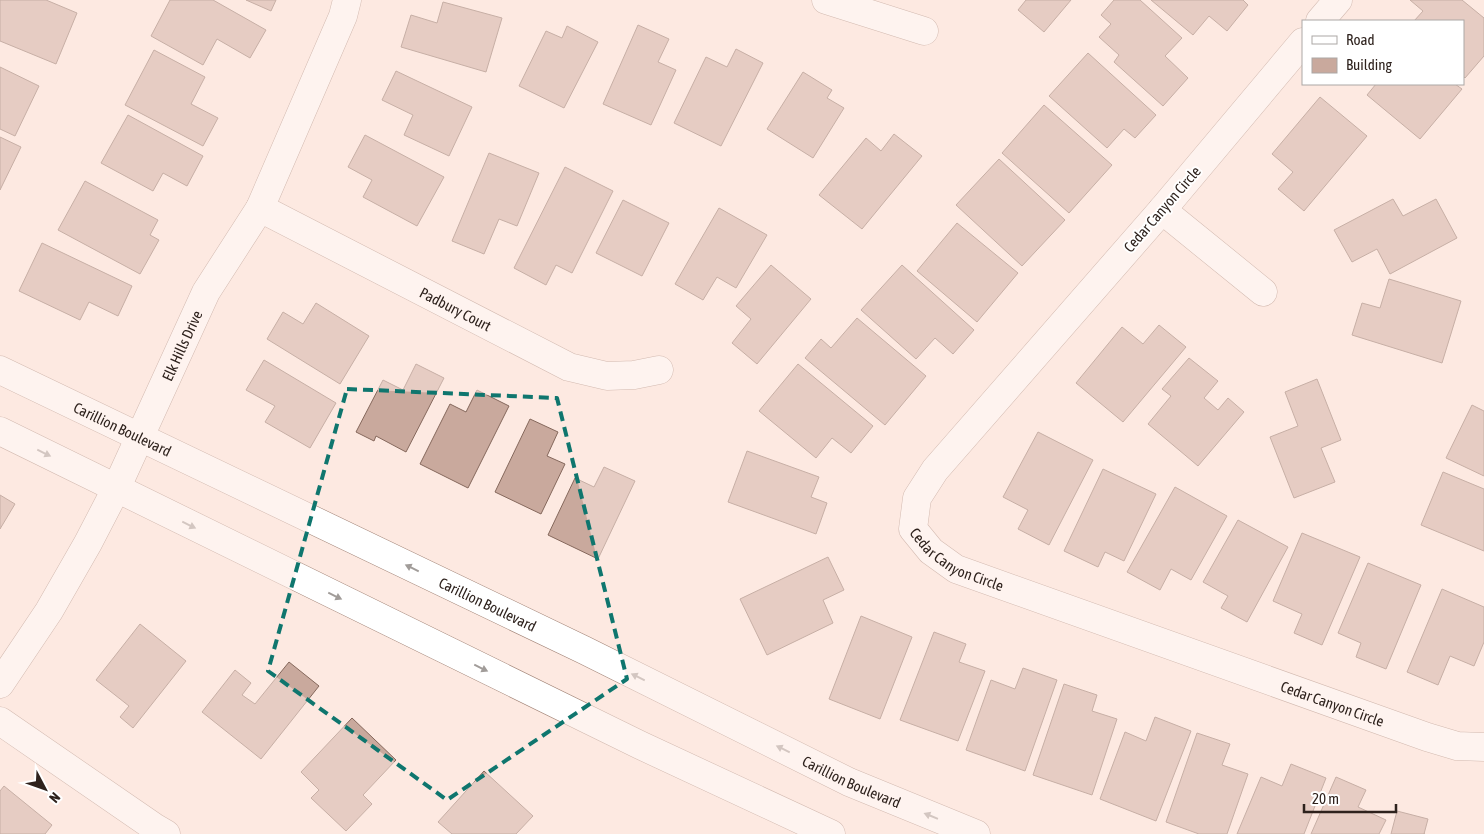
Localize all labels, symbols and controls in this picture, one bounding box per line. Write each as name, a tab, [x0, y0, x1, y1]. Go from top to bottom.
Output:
legend	[1302, 20, 1464, 85]
text: Road	[1346, 31, 1375, 48]
text: Building	[1346, 56, 1392, 73]
street label: Cedar Canyon Circle	[1120, 162, 1204, 255]
street label: Padbury Court	[417, 283, 494, 334]
street label: Elk Hills Drive	[158, 307, 205, 383]
street label: Carillion Boulevard	[71, 398, 174, 459]
one-way arrow	[37, 449, 51, 457]
one-way arrow	[182, 521, 197, 529]
street label: Cedar Canyon Circle	[907, 524, 1006, 594]
one-way arrow	[405, 564, 420, 572]
street label: Carillion Boulevard	[436, 573, 539, 634]
one-way arrow	[328, 592, 343, 600]
one-way arrow	[474, 663, 489, 672]
one-way arrow	[630, 673, 645, 681]
street label: Cedar Canyon Circle	[1279, 677, 1387, 730]
one-way arrow	[776, 745, 790, 753]
street label: Carillion Boulevard	[800, 752, 903, 811]
north arrow	[20, 764, 70, 814]
scale bar	[1304, 782, 1396, 814]
text: N	[46, 789, 64, 806]
text: 20 m	[1312, 790, 1339, 807]
one-way arrow	[924, 811, 938, 819]

